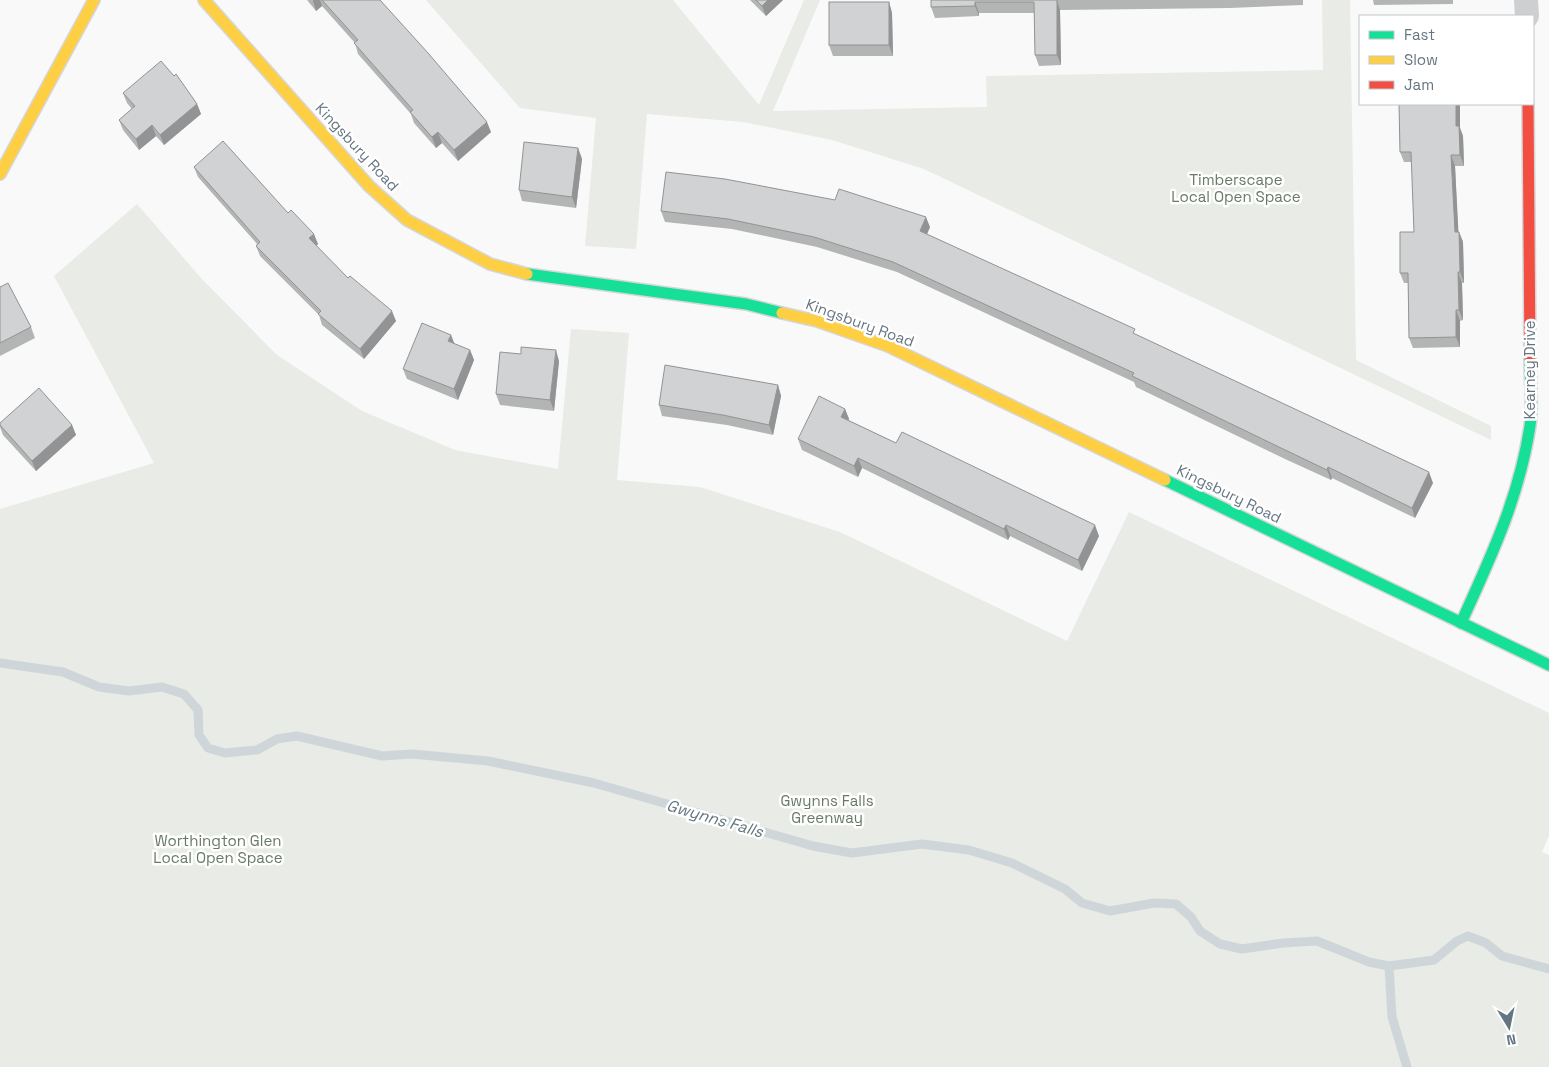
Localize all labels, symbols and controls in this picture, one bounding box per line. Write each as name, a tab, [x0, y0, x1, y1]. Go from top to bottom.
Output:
legend	[1359, 15, 1534, 105]
text: Fast	[1404, 25, 1435, 44]
text: Slow	[1404, 50, 1438, 69]
text: Jam	[1404, 75, 1434, 94]
street label: Kingsbury Road	[312, 99, 403, 195]
park label: Timberscape Local Open Space	[1171, 170, 1301, 206]
street label: Kingsbury Road	[803, 294, 917, 351]
street label: Kearney Drive	[1520, 320, 1539, 420]
street label: Kingsbury Road	[1174, 460, 1285, 527]
park label: Gwynns Falls Greenway	[780, 791, 874, 827]
water label: Gwynns Falls	[664, 795, 766, 842]
park label: Worthington Glen Local Open Space	[153, 831, 283, 867]
north arrow	[1484, 1002, 1534, 1052]
text: N	[1505, 1030, 1517, 1049]

